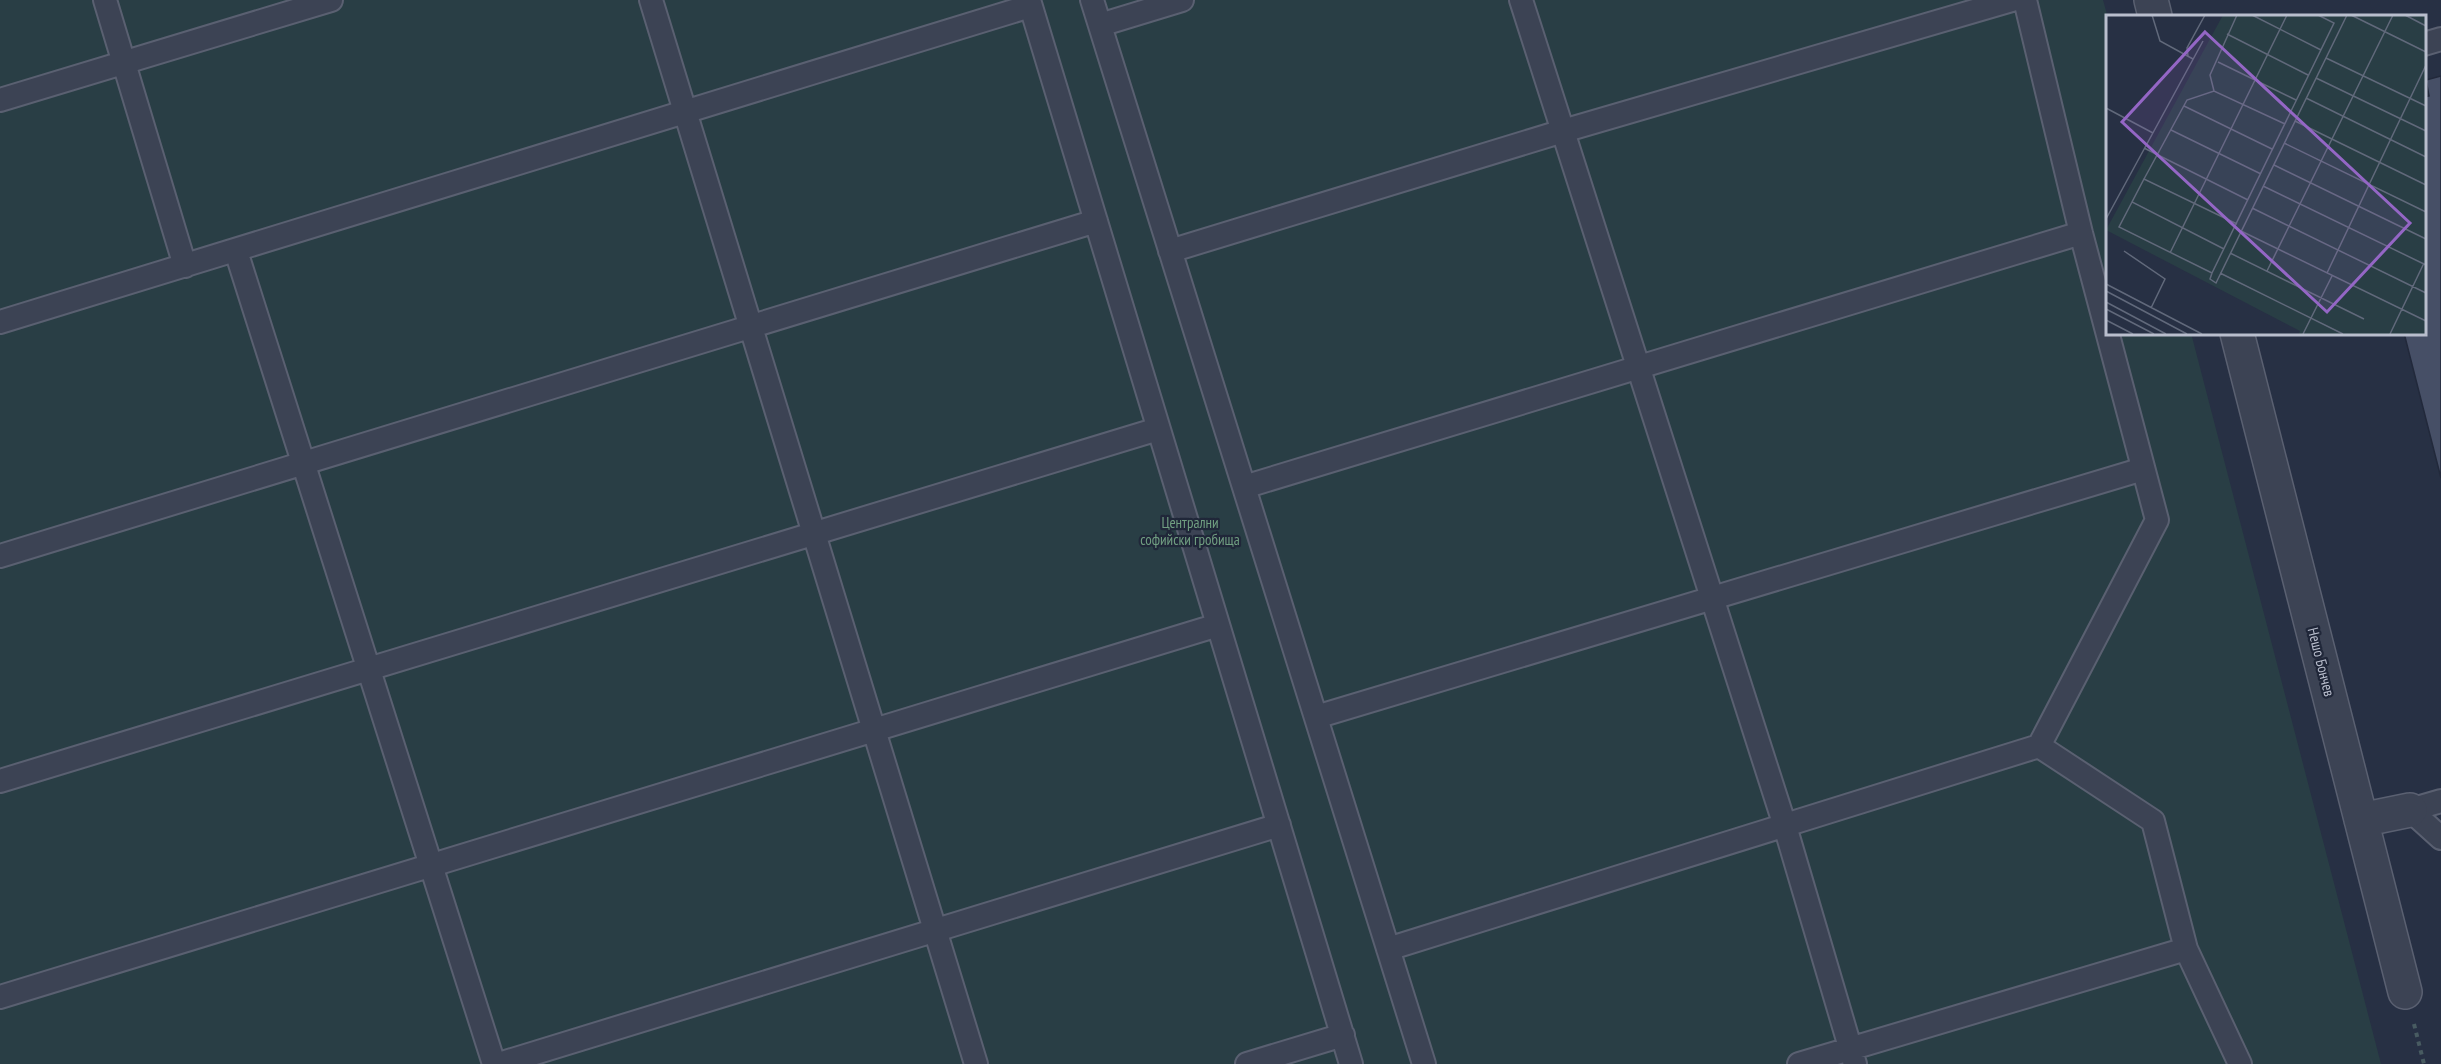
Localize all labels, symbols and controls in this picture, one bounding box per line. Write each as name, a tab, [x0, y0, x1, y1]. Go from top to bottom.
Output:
inset map	[2106, 15, 2426, 334]
park label: Централни софийски гробища	[1140, 513, 1240, 549]
street label: Нешо Бончев	[2304, 625, 2339, 698]

